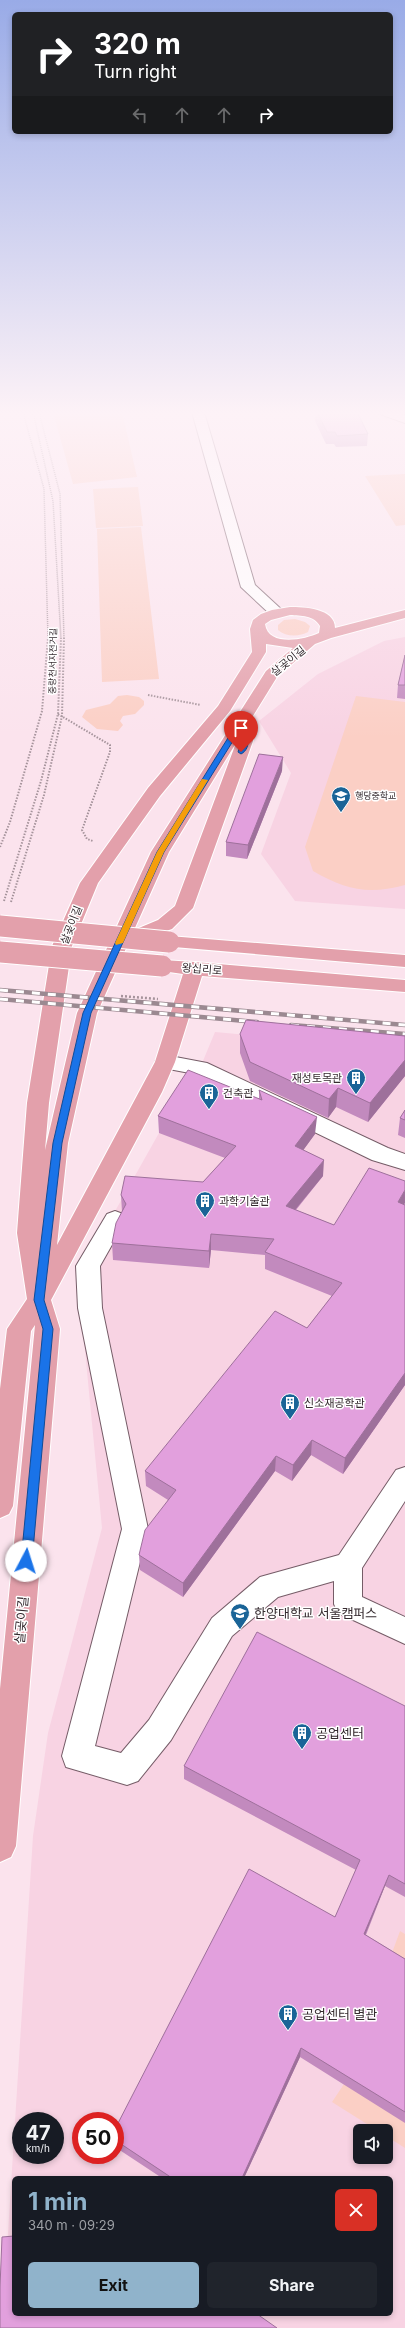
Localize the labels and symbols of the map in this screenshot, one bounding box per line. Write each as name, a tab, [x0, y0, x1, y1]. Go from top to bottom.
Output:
street label: 중랑천서자전거길	[46, 628, 59, 694]
street label: 살곶이길	[268, 643, 308, 679]
pin	[224, 711, 258, 752]
school or university icon: 행당중학교	[330, 785, 352, 813]
place label: 행당중학교	[355, 790, 396, 801]
street label: 살곶이길	[57, 904, 85, 946]
street label: 왕십리로	[181, 960, 223, 978]
building icon: 재성토목관	[345, 1067, 367, 1095]
place label: 재성토목관	[291, 1071, 342, 1085]
building icon: 건축관	[198, 1082, 220, 1110]
place label: 건축관	[223, 1086, 253, 1100]
building icon: 과학기술관	[194, 1190, 216, 1218]
place label: 과학기술관	[219, 1194, 270, 1208]
building icon: 신소재공학관	[279, 1392, 301, 1420]
place label: 신소재공학관	[304, 1396, 365, 1410]
position arrow	[5, 1540, 47, 1582]
street label: 살곶이길	[11, 1595, 31, 1645]
school or university icon: 한양대학교 서울캠퍼스	[229, 1602, 251, 1630]
place label: 한양대학교 서울캠퍼스	[254, 1605, 377, 1621]
building icon: 공업센터	[291, 1722, 313, 1750]
place label: 공업센터	[316, 1725, 364, 1741]
building icon: 공업센터 별관	[277, 2003, 299, 2031]
place label: 공업센터 별관	[302, 2006, 377, 2022]
speed limit sign: 50	[72, 2112, 124, 2164]

